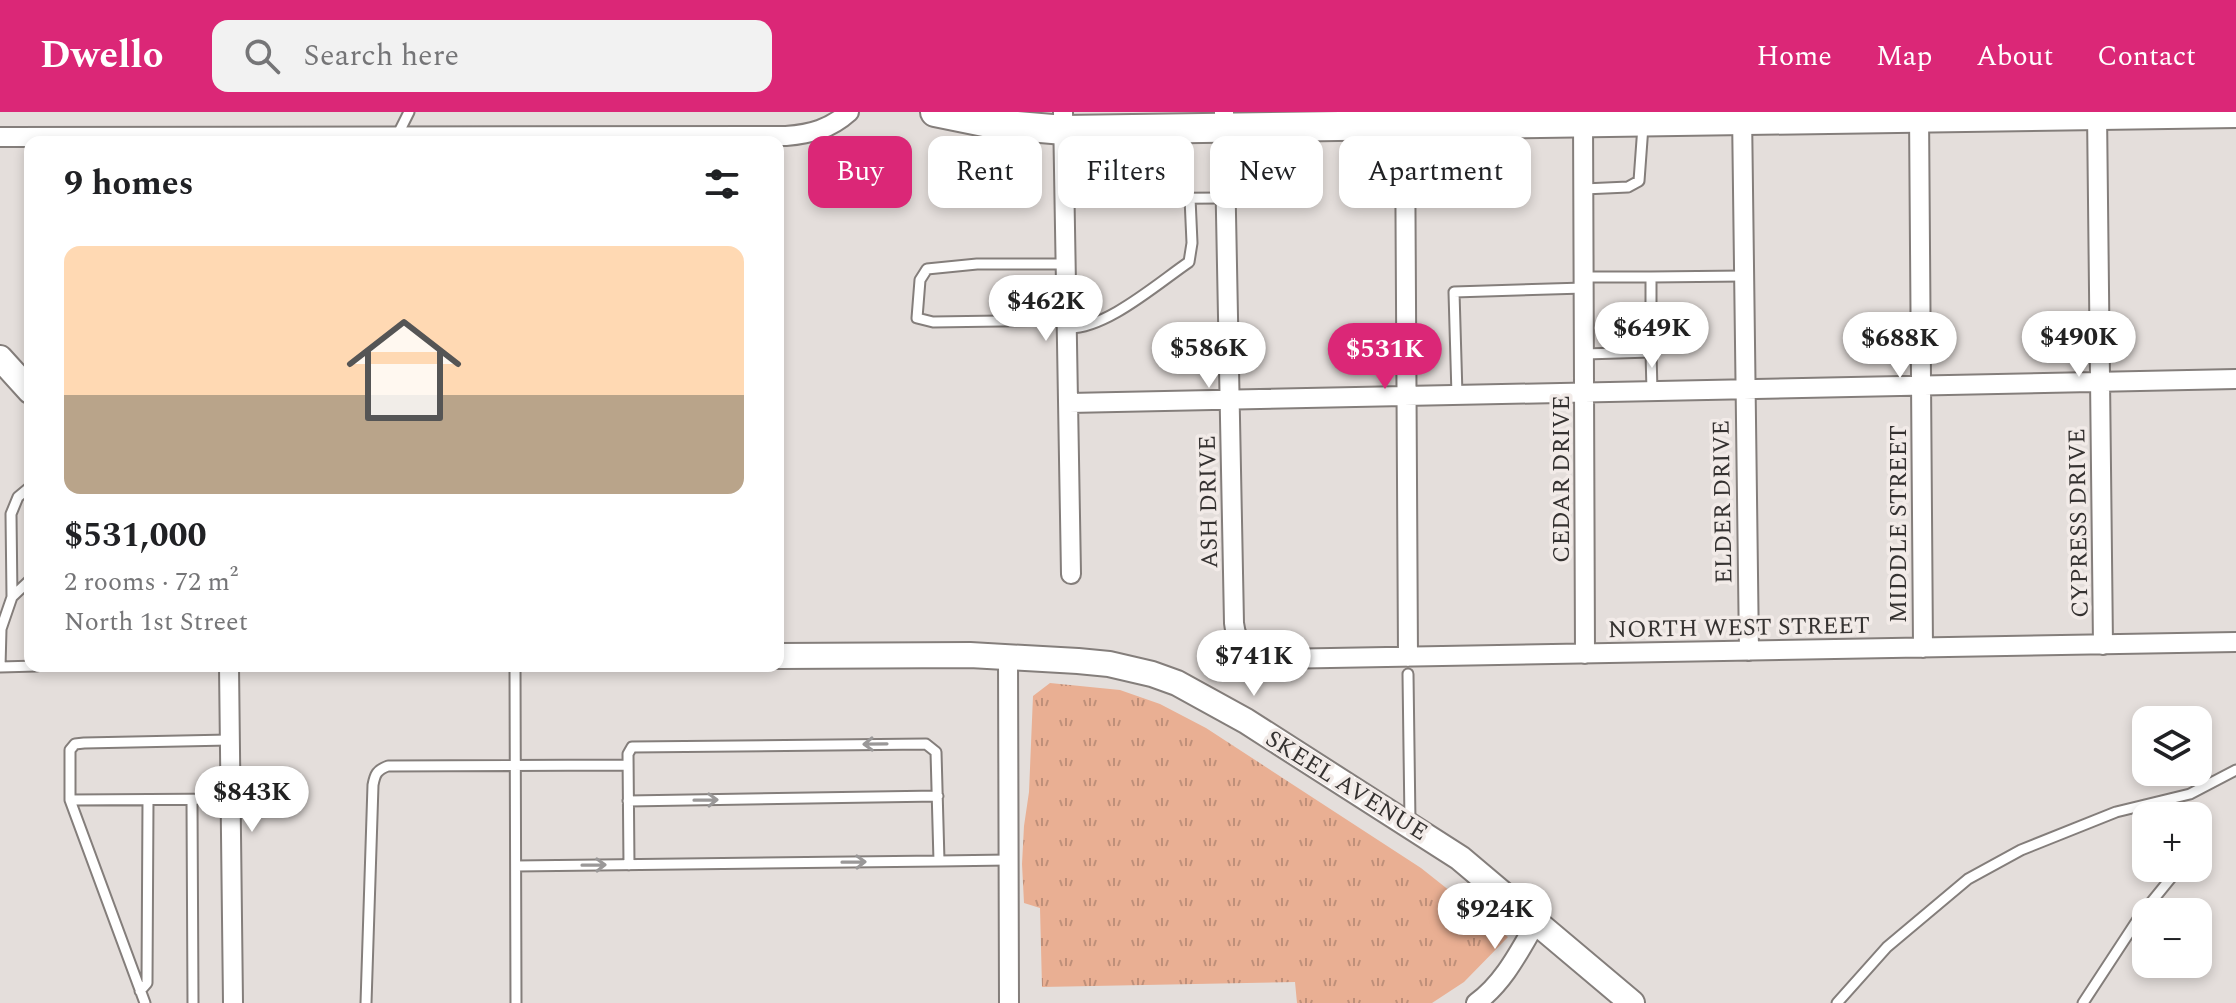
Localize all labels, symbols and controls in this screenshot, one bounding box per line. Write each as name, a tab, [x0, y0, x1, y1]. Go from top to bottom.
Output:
search box	[212, 20, 772, 92]
text: Dwello	[40, 27, 164, 85]
text: Search here	[304, 33, 459, 79]
icon: search	[240, 34, 284, 78]
text: Home	[1756, 35, 1832, 78]
text: Map	[1876, 35, 1932, 78]
text: About	[1976, 35, 2053, 78]
text: Contact	[2097, 35, 2196, 78]
chip: Buy	[808, 136, 912, 208]
chip: Rent	[928, 136, 1042, 208]
chip: Filters	[1058, 136, 1194, 208]
chip: New	[1210, 136, 1323, 208]
chip: Apartment	[1339, 136, 1531, 208]
text: 9 homes	[64, 158, 194, 210]
icon: filters	[700, 162, 744, 206]
pin: $462K	[990, 275, 1102, 343]
text: $462K	[1007, 281, 1085, 321]
icon: home	[332, 298, 476, 442]
pin: $649K	[1596, 302, 1708, 370]
text: $649K	[1613, 308, 1691, 348]
pin: $490K	[2023, 311, 2135, 379]
pin: $688K	[1844, 312, 1956, 380]
text: $490K	[2040, 317, 2118, 357]
text: $688K	[1861, 318, 1939, 358]
pin: $586K	[1153, 322, 1265, 390]
pin: $531K	[1329, 323, 1441, 391]
text: $586K	[1170, 328, 1248, 368]
text: $531K	[1346, 329, 1424, 369]
street label: CEDAR DRIVE	[1544, 395, 1580, 563]
street label: ELDER DRIVE	[1704, 420, 1742, 584]
street label: MIDDLE STREET	[1881, 425, 1917, 623]
street label: CYPRESS DRIVE	[2059, 428, 2099, 618]
street label: ASH DRIVE	[1190, 435, 1228, 569]
text: $531,000	[64, 510, 207, 562]
text: 2 rooms · 72 m²	[64, 562, 238, 602]
text: North 1st Street	[64, 602, 248, 642]
street label: NORTH WEST STREET	[1608, 608, 1870, 648]
pin: $741K	[1198, 630, 1310, 698]
text: $741K	[1215, 636, 1293, 676]
map controls	[2132, 706, 2212, 978]
button: layers	[2132, 706, 2212, 786]
street label: SKEEL AVENUE	[1258, 721, 1435, 850]
one-way arrow	[862, 736, 889, 752]
pin: $843K	[196, 766, 308, 834]
text: $843K	[213, 772, 291, 812]
one-way arrow	[692, 792, 719, 807]
button: +	[2132, 802, 2212, 882]
one-way arrow	[840, 854, 867, 870]
one-way arrow	[580, 857, 607, 873]
pin: $924K	[1439, 883, 1551, 951]
text: $924K	[1456, 889, 1534, 929]
button: −	[2132, 898, 2212, 978]

